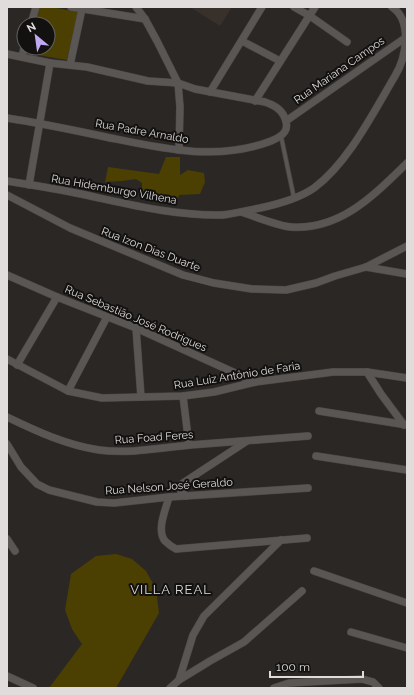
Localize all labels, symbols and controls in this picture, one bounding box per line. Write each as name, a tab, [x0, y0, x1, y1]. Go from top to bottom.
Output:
north arrow	[16, 16, 56, 56]
text: N	[25, 20, 38, 35]
street label: Rua Mariana Campos	[291, 34, 387, 107]
street label: Rua Padre Arnaldo	[94, 117, 190, 146]
street label: Rua Hidemburgo Vilhena	[50, 172, 178, 207]
street label: Rua Izon Dias Duarte	[100, 225, 203, 275]
street label: Rua Sebastião José Rodrigues	[63, 283, 209, 354]
street label: Rua Luiz Antônio de Faria	[173, 359, 301, 392]
street label: Rua Foad Feres	[114, 428, 194, 447]
street label: Rua Nelson José Geraldo	[105, 476, 234, 497]
district label: VILLA REAL	[130, 582, 212, 597]
scale bar	[270, 653, 363, 679]
text: 100 m	[276, 660, 310, 674]

